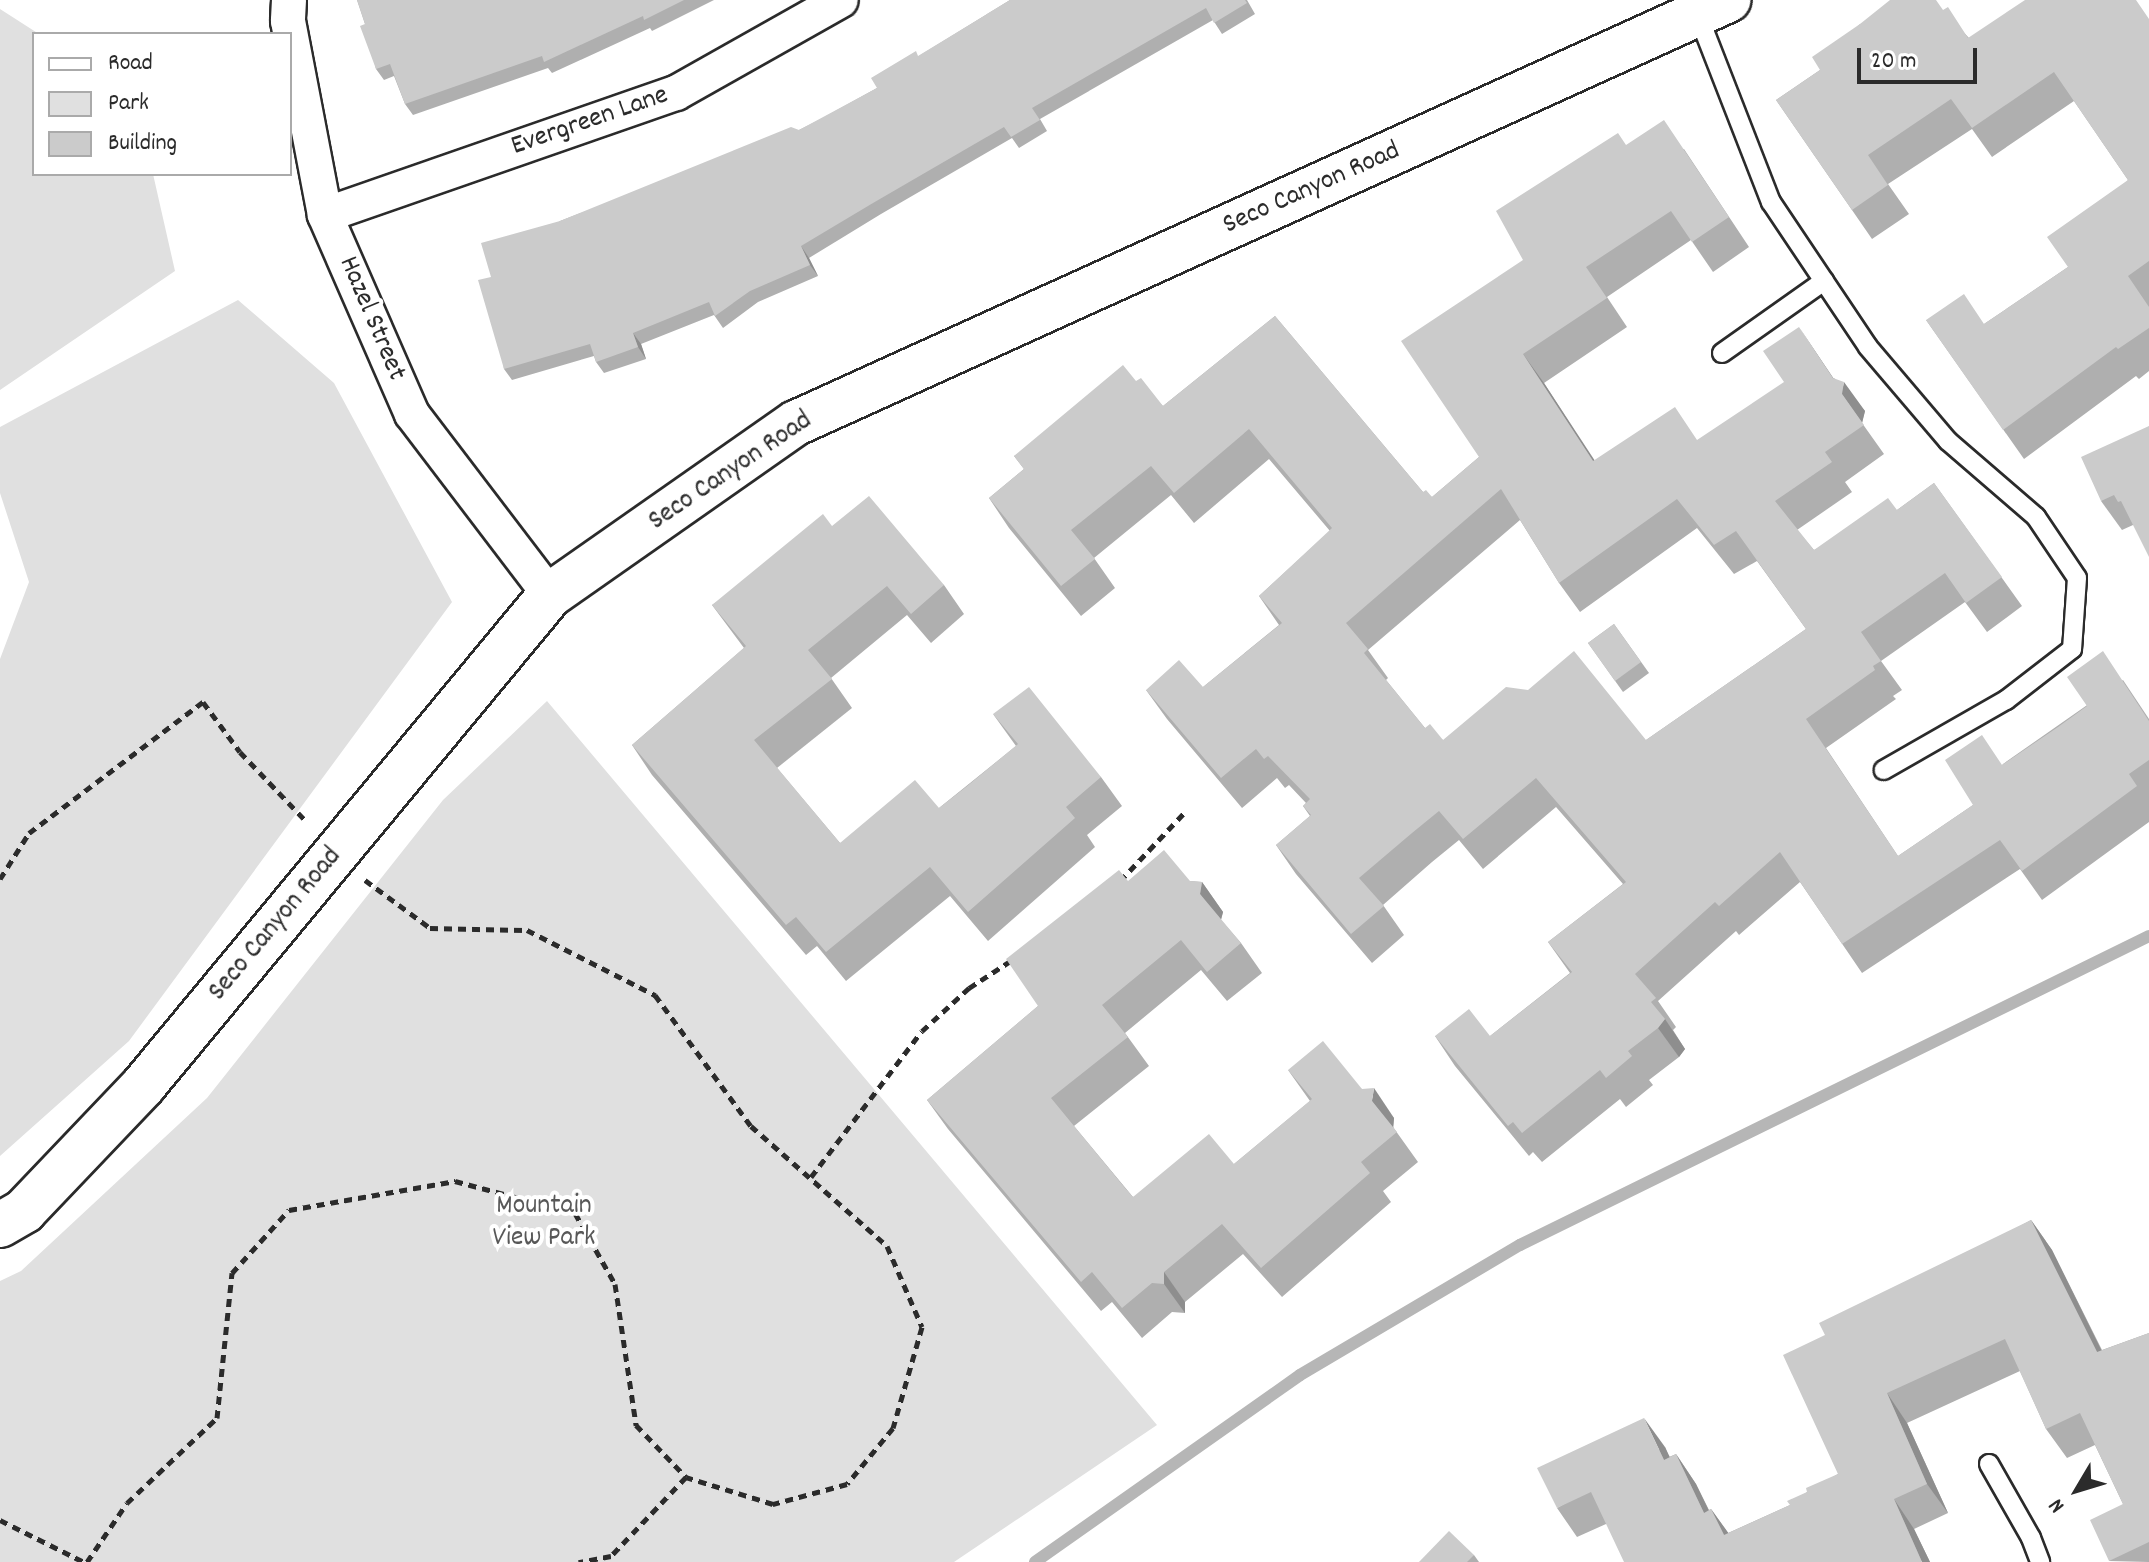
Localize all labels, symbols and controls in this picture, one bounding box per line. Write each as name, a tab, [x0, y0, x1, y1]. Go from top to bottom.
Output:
legend	[32, 32, 292, 176]
scale bar	[1861, 32, 1981, 82]
text: 20 m	[1871, 45, 1917, 79]
text: Road	[108, 47, 153, 81]
street label: Evergreen Lane	[507, 79, 673, 165]
text: Park	[108, 87, 149, 121]
text: Building	[108, 127, 177, 161]
street label: Seco Canyon Road	[1218, 135, 1406, 243]
street label: Hazel Street	[330, 252, 412, 386]
street label: Seco Canyon Road	[643, 405, 819, 539]
street label: Seco Canyon Road	[202, 841, 350, 1009]
park label: Mountain View Park	[492, 1190, 596, 1256]
north arrow	[2037, 1450, 2117, 1530]
text: N	[2042, 1491, 2073, 1519]

